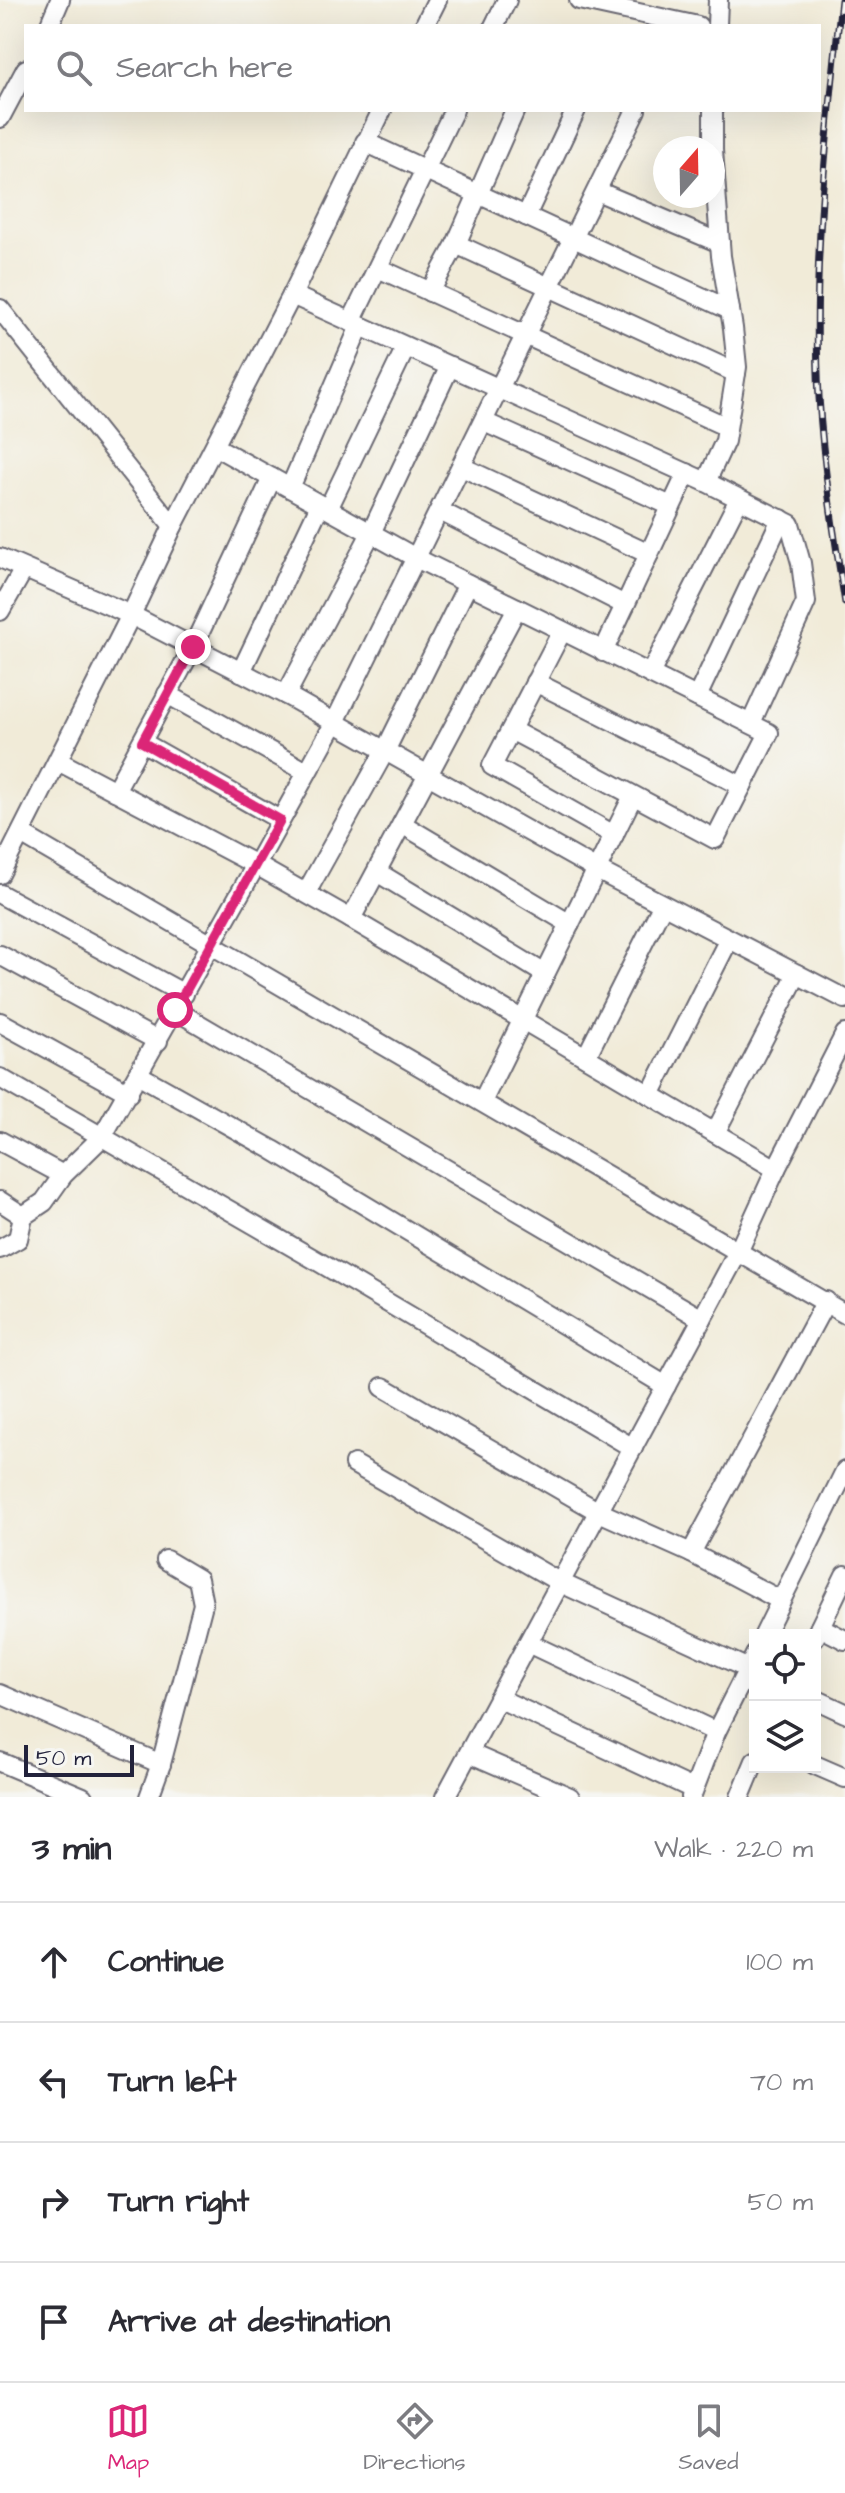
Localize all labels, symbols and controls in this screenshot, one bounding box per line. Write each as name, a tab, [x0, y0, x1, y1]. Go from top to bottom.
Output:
search box	[24, 24, 821, 112]
icon: search	[52, 46, 96, 90]
text: Search here	[116, 47, 293, 89]
north arrow	[653, 136, 725, 208]
route end	[175, 629, 211, 665]
route start	[157, 992, 193, 1028]
map controls	[749, 1629, 821, 1773]
button: locate	[749, 1629, 821, 1701]
button: layers	[749, 1701, 821, 1773]
scale bar	[24, 1741, 134, 1777]
text: 50 m	[36, 1743, 91, 1774]
text: 3 min	[32, 1825, 112, 1873]
text: Walk · 220 m	[654, 1831, 813, 1867]
icon: ahead	[32, 1940, 76, 1984]
text: Continue	[108, 1941, 224, 1983]
text: 100 m	[746, 1944, 813, 1980]
icon: left	[32, 2060, 76, 2104]
text: Turn left	[108, 2061, 236, 2103]
text: 70 m	[750, 2064, 813, 2100]
icon: right	[32, 2180, 76, 2224]
text: Turn right	[108, 2181, 249, 2223]
text: 50 m	[748, 2184, 813, 2220]
icon: arrive	[32, 2300, 76, 2344]
text: Arrive at destination	[108, 2301, 390, 2343]
tab: Map	[106, 2399, 150, 2478]
tab: Directions	[363, 2399, 466, 2478]
tab: Saved	[679, 2399, 739, 2478]

